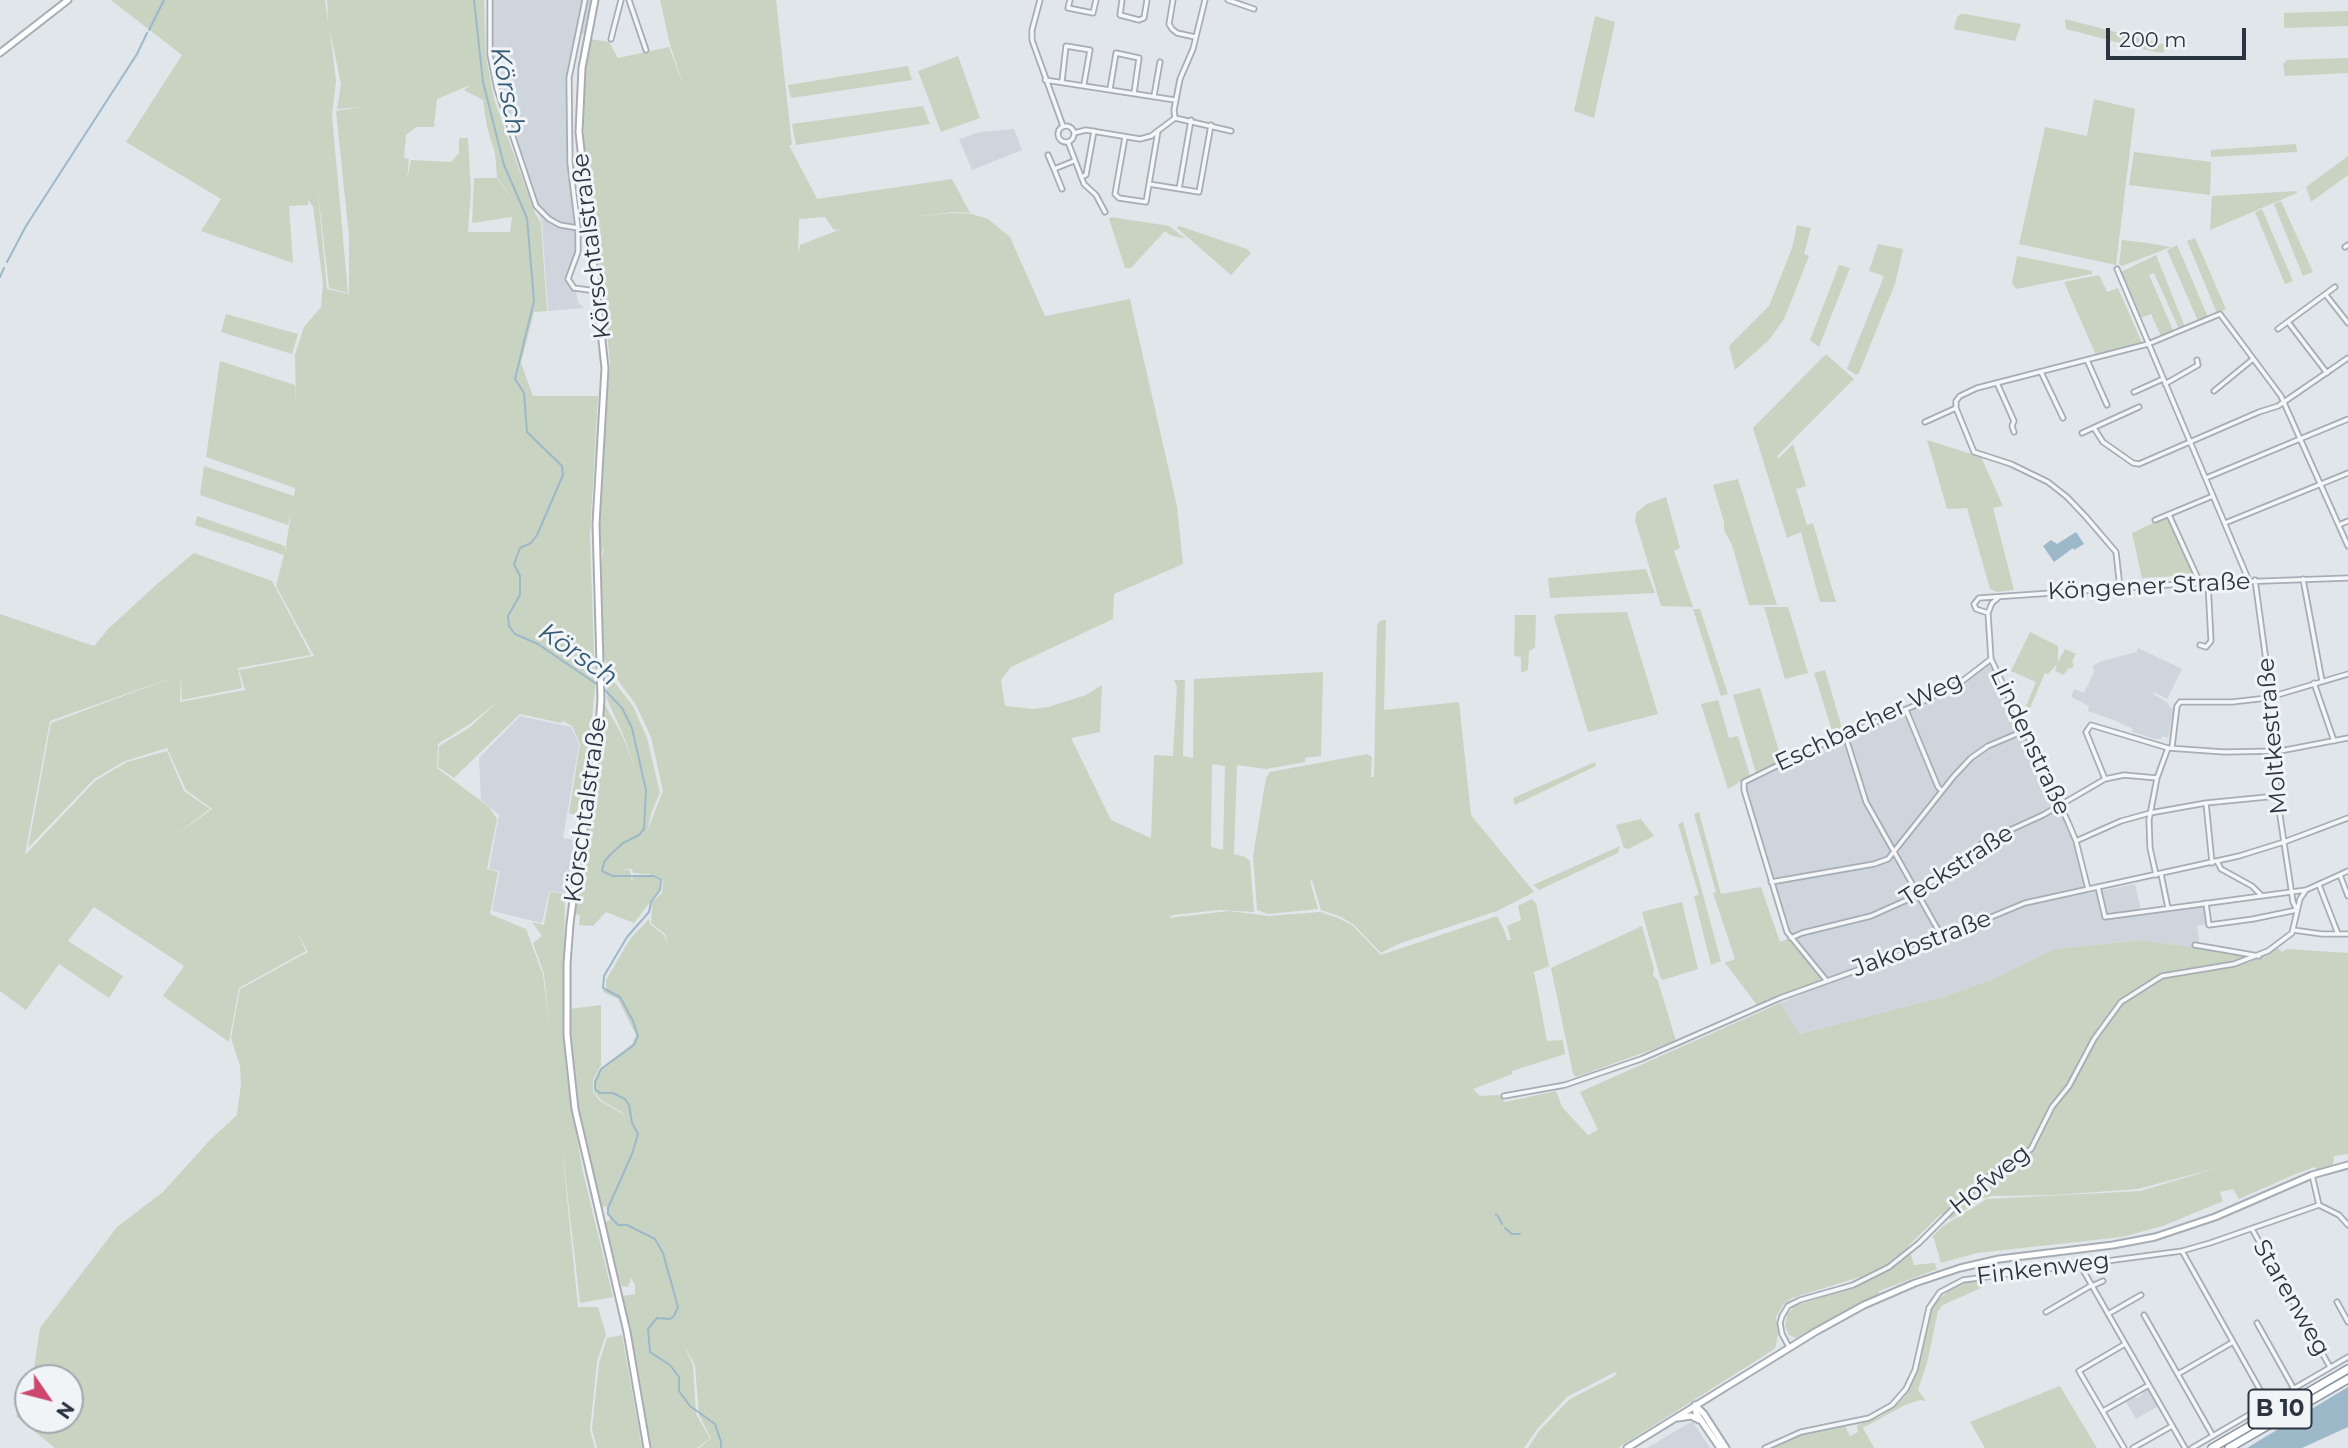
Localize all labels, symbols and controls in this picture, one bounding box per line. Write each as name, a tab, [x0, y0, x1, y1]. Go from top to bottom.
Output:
scale bar	[2110, 14, 2250, 58]
text: 200 m	[2119, 27, 2186, 52]
water label: Körsch	[483, 44, 531, 138]
street label: Körschtalstraße	[566, 151, 618, 341]
street label: Köngener Straße	[2047, 567, 2251, 607]
water label: Körsch	[533, 617, 623, 693]
street label: Moltkestraße	[2252, 656, 2294, 816]
street label: Lindenstraße	[1983, 664, 2077, 820]
street label: Eschbacher Weg	[1771, 666, 1967, 778]
street label: Körschtalstraße	[559, 715, 613, 905]
street label: Teckstraße	[1895, 819, 2019, 913]
street label: Jakobstraße	[1849, 904, 1995, 984]
street label: Hofweg	[1944, 1139, 2036, 1221]
street label: Starenweg	[2246, 1235, 2336, 1361]
street label: Finkenweg	[1975, 1247, 2111, 1291]
north arrow	[14, 1364, 84, 1434]
road number: B 10	[2248, 1390, 2312, 1428]
text: N	[51, 1397, 79, 1423]

